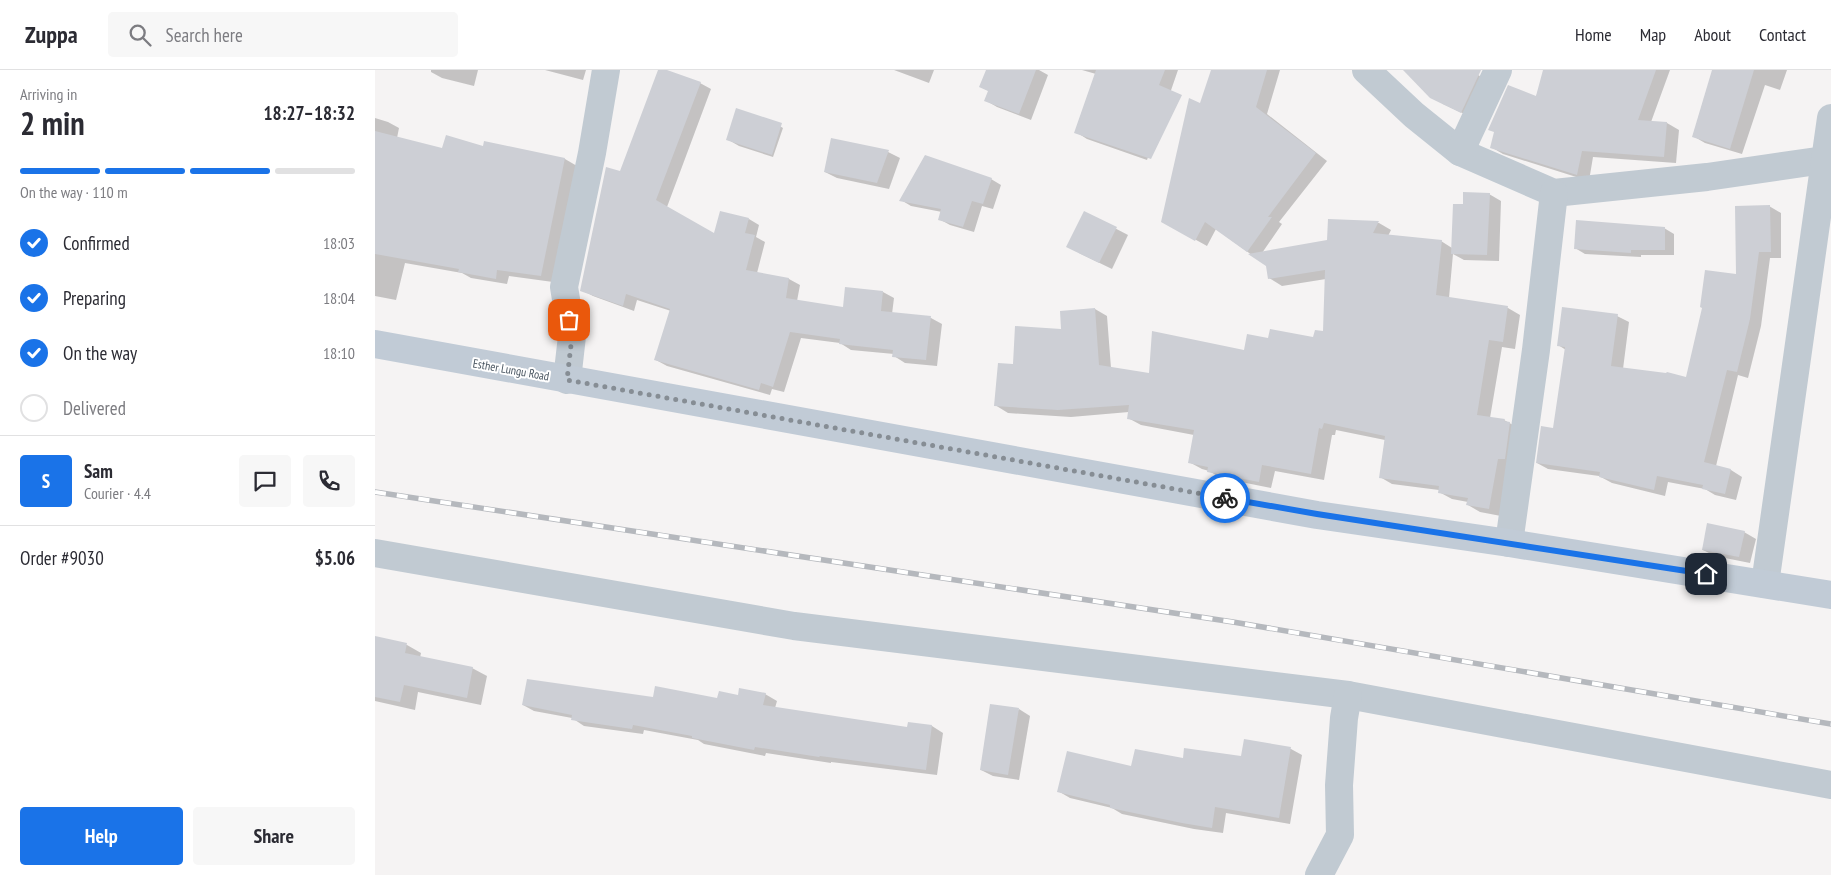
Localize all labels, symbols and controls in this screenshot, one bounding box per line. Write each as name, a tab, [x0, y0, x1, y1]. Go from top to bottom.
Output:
search box	[108, 12, 458, 57]
text: Zuppa	[25, 19, 78, 50]
icon: search	[126, 21, 154, 49]
text: Search here	[166, 23, 243, 47]
text: Home	[1575, 23, 1612, 46]
text: Map	[1640, 23, 1666, 46]
text: About	[1694, 23, 1731, 46]
text: Contact	[1759, 23, 1806, 46]
text: Arriving in	[20, 84, 77, 104]
text: 18:27–18:32	[263, 101, 355, 125]
text: 2 min	[20, 102, 85, 144]
text: On the way · 110 m	[20, 182, 128, 202]
icon: check	[20, 229, 48, 257]
text: Confirmed	[63, 231, 130, 255]
text: 18:03	[323, 233, 355, 253]
icon: check	[20, 284, 48, 312]
text: Preparing	[63, 286, 126, 310]
text: 18:04	[323, 288, 355, 308]
pin	[548, 299, 590, 341]
icon: bag	[555, 306, 583, 334]
icon: check	[20, 339, 48, 367]
text: On the way	[63, 341, 137, 365]
text: 18:10	[323, 343, 355, 363]
street label: Esther Lungu Road	[472, 355, 550, 384]
text: Delivered	[63, 396, 126, 420]
button: chat	[239, 455, 291, 507]
button: phone	[303, 455, 355, 507]
text: Sam	[84, 459, 113, 483]
text: S	[42, 469, 50, 493]
courier	[1200, 473, 1250, 523]
text: Courier · 4.4	[84, 483, 151, 503]
icon: bike	[1211, 484, 1239, 512]
text: Order #9030	[20, 546, 104, 570]
text: $5.06	[315, 546, 355, 570]
pin	[1685, 553, 1727, 595]
icon: home	[1692, 560, 1720, 588]
button: Help	[20, 807, 183, 865]
button: Share	[193, 807, 355, 865]

